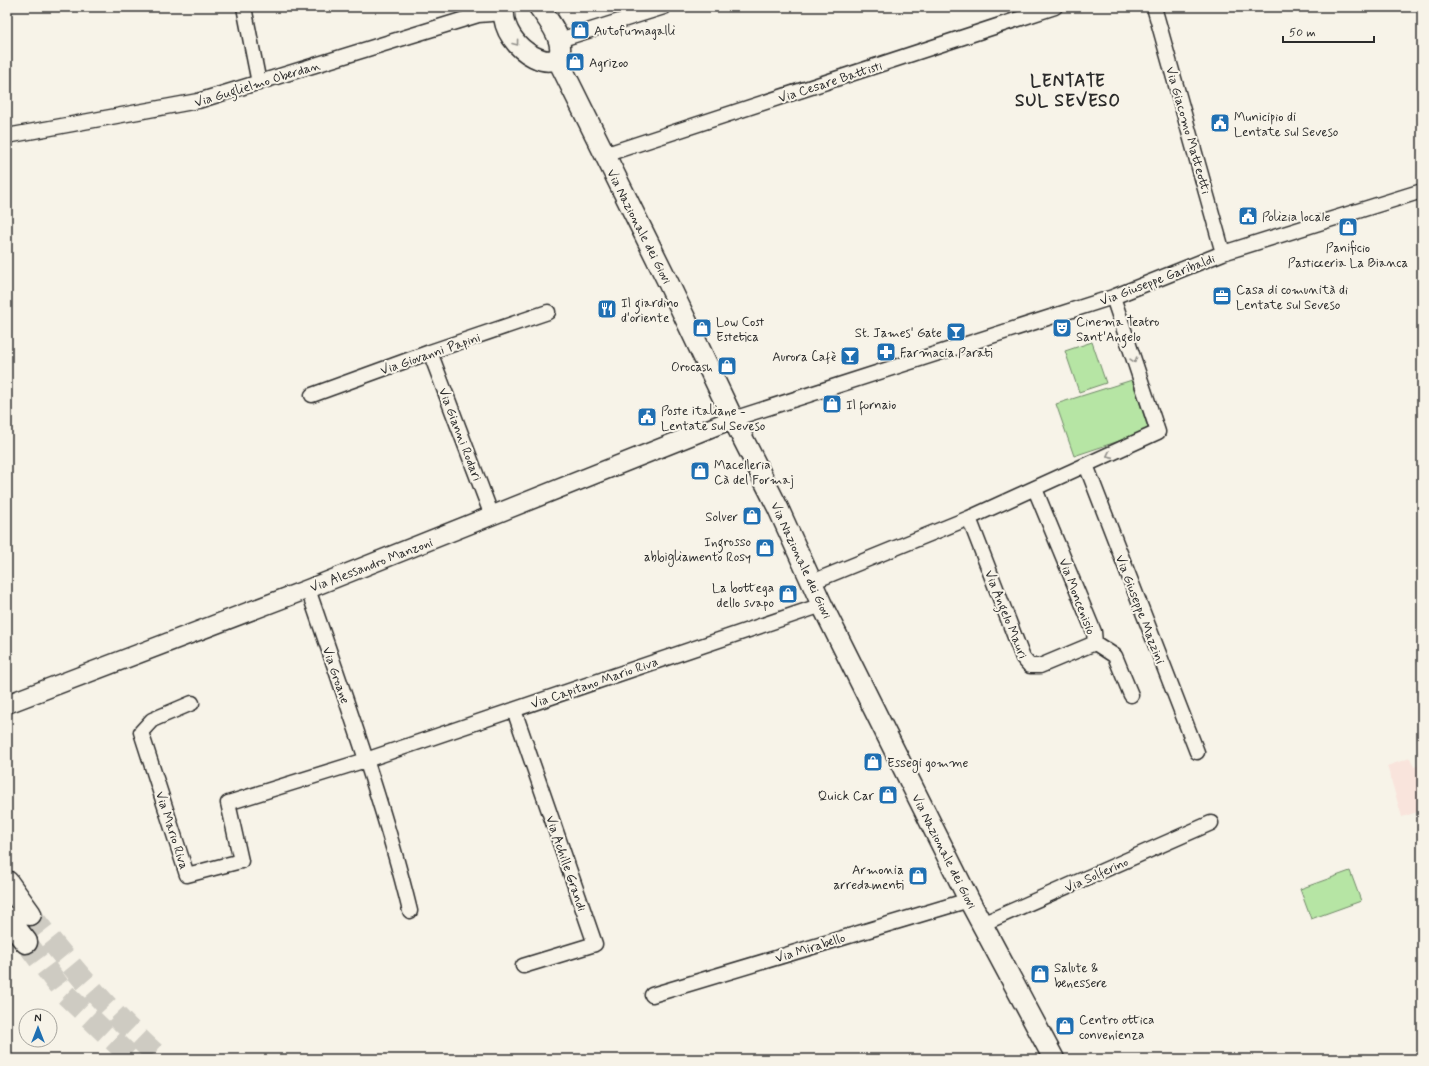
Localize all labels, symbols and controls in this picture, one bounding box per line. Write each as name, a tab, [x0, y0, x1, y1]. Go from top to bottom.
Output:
scale bar	[1283, 18, 1374, 44]
shop icon: Autofumagalli	[569, 19, 591, 41]
place label: Autofumagalli	[594, 23, 676, 40]
text: 50 m	[1289, 25, 1316, 41]
one-way arrow	[511, 39, 519, 46]
shop icon: Agrizoo	[564, 51, 586, 73]
place label: Agrizoo	[589, 55, 629, 72]
street label: Via Guglielmo Oberdan	[192, 57, 323, 114]
street label: Via Cesare Battisti	[776, 58, 885, 107]
street label: Via Giacomo Matteotti	[1161, 65, 1214, 196]
district label: LENTATE SUL SEVESO	[1015, 70, 1121, 112]
place label: Municipio di Lentate sul Seveso	[1234, 109, 1339, 141]
public building icon: Municipio di Lentate sul Seveso	[1209, 112, 1231, 134]
street label: Via Nazionale dei Giovi	[602, 166, 675, 287]
public building icon: Polizia locale	[1237, 205, 1259, 227]
place label: Polizia locale	[1262, 209, 1330, 226]
shop icon: Panificio Pasticceria La Bianca	[1337, 216, 1359, 238]
place label: Panificio Pasticceria La Bianca	[1288, 240, 1408, 272]
street label: Via Giuseppe Garibaldi	[1098, 251, 1218, 310]
place label: Casa di comunità di Lentate sul Seveso	[1236, 282, 1348, 314]
office icon: Casa di comunità di Lentate sul Seveso	[1211, 285, 1233, 307]
place label: Il giardino d'oriente	[621, 295, 678, 327]
restaurant icon: Il giardino d'oriente	[596, 298, 618, 320]
place label: Low Cost Estetica	[716, 314, 764, 346]
place label: Cinema Teatro Sant'Angelo	[1076, 314, 1159, 348]
shop icon: Low Cost Estetica	[691, 317, 713, 339]
theatre icon: Cinema Teatro Sant'Angelo	[1051, 317, 1073, 339]
bar icon: St. James' Gate	[945, 321, 967, 343]
place label: St. James' Gate	[855, 325, 942, 342]
street label: Via Giovanni Papini	[378, 329, 483, 380]
pharmacy icon: Farmacia Parati	[875, 341, 897, 363]
bar icon: Aurora Cafè	[839, 345, 861, 367]
place label: Farmacia Parati	[900, 345, 993, 362]
place label: Aurora Cafè	[772, 349, 836, 366]
shop icon: Orocash	[716, 355, 738, 377]
one-way arrow	[1129, 356, 1138, 363]
place label: Orocash	[671, 359, 713, 376]
street label: Via Gianni Rodari	[434, 385, 485, 484]
shop icon: Il fornaio	[821, 393, 843, 415]
place label: Il fornaio	[846, 397, 896, 416]
place label: Poste italiane - Lentate sul Seveso	[661, 403, 766, 435]
public building icon: Poste italiane - Lentate sul Seveso	[636, 406, 658, 428]
one-way arrow	[1105, 450, 1113, 458]
place label: Macelleria Cà del Formaj	[714, 457, 794, 489]
shop icon: Macelleria Cà del Formaj	[689, 460, 711, 482]
street label: Via Nazionale dei Giovi	[766, 500, 835, 622]
shop icon: Solver	[741, 505, 763, 527]
place label: Solver	[705, 509, 739, 526]
street label: Via Alessandro Manzoni	[308, 534, 435, 597]
place label: Ingrosso abbigliamento Rosy	[644, 534, 751, 567]
shop icon: Ingrosso abbigliamento Rosy	[754, 537, 776, 559]
street label: Via Giuseppe Mazzini	[1111, 553, 1168, 667]
street label: Via Moncenisio	[1054, 556, 1099, 638]
street label: Via Angelo Mauri	[978, 568, 1031, 662]
place label: La bottega dello svapo	[712, 580, 774, 612]
shop icon: La bottega dello svapo	[777, 583, 799, 605]
street label: Via Groane	[318, 645, 353, 706]
street label: Via Capitano Mario Riva	[528, 654, 661, 713]
shop icon: Essegi gomme	[862, 751, 884, 773]
place label: Essegi gomme	[887, 755, 969, 773]
shop icon: Quick Car	[877, 784, 899, 806]
place label: Quick Car	[818, 788, 875, 805]
street label: Via Mario Riva	[151, 789, 192, 872]
street label: Via Nazionale dei Giovi	[907, 791, 980, 912]
street label: Via Achille Grandi	[541, 813, 590, 914]
street label: Via Solferino	[1062, 854, 1131, 897]
place label: Armonia arredamenti	[834, 862, 904, 894]
shop icon: Armonia arredamenti	[907, 865, 929, 887]
street label: Via Mirabello	[773, 930, 848, 967]
place label: Salute & benessere	[1054, 960, 1107, 992]
shop icon: Salute & benessere	[1029, 963, 1051, 985]
north arrow	[18, 1008, 58, 1048]
text: N	[34, 1012, 42, 1026]
place label: Centro ottica convenienza	[1079, 1012, 1154, 1044]
shop icon: Centro ottica convenienza	[1054, 1015, 1076, 1037]

